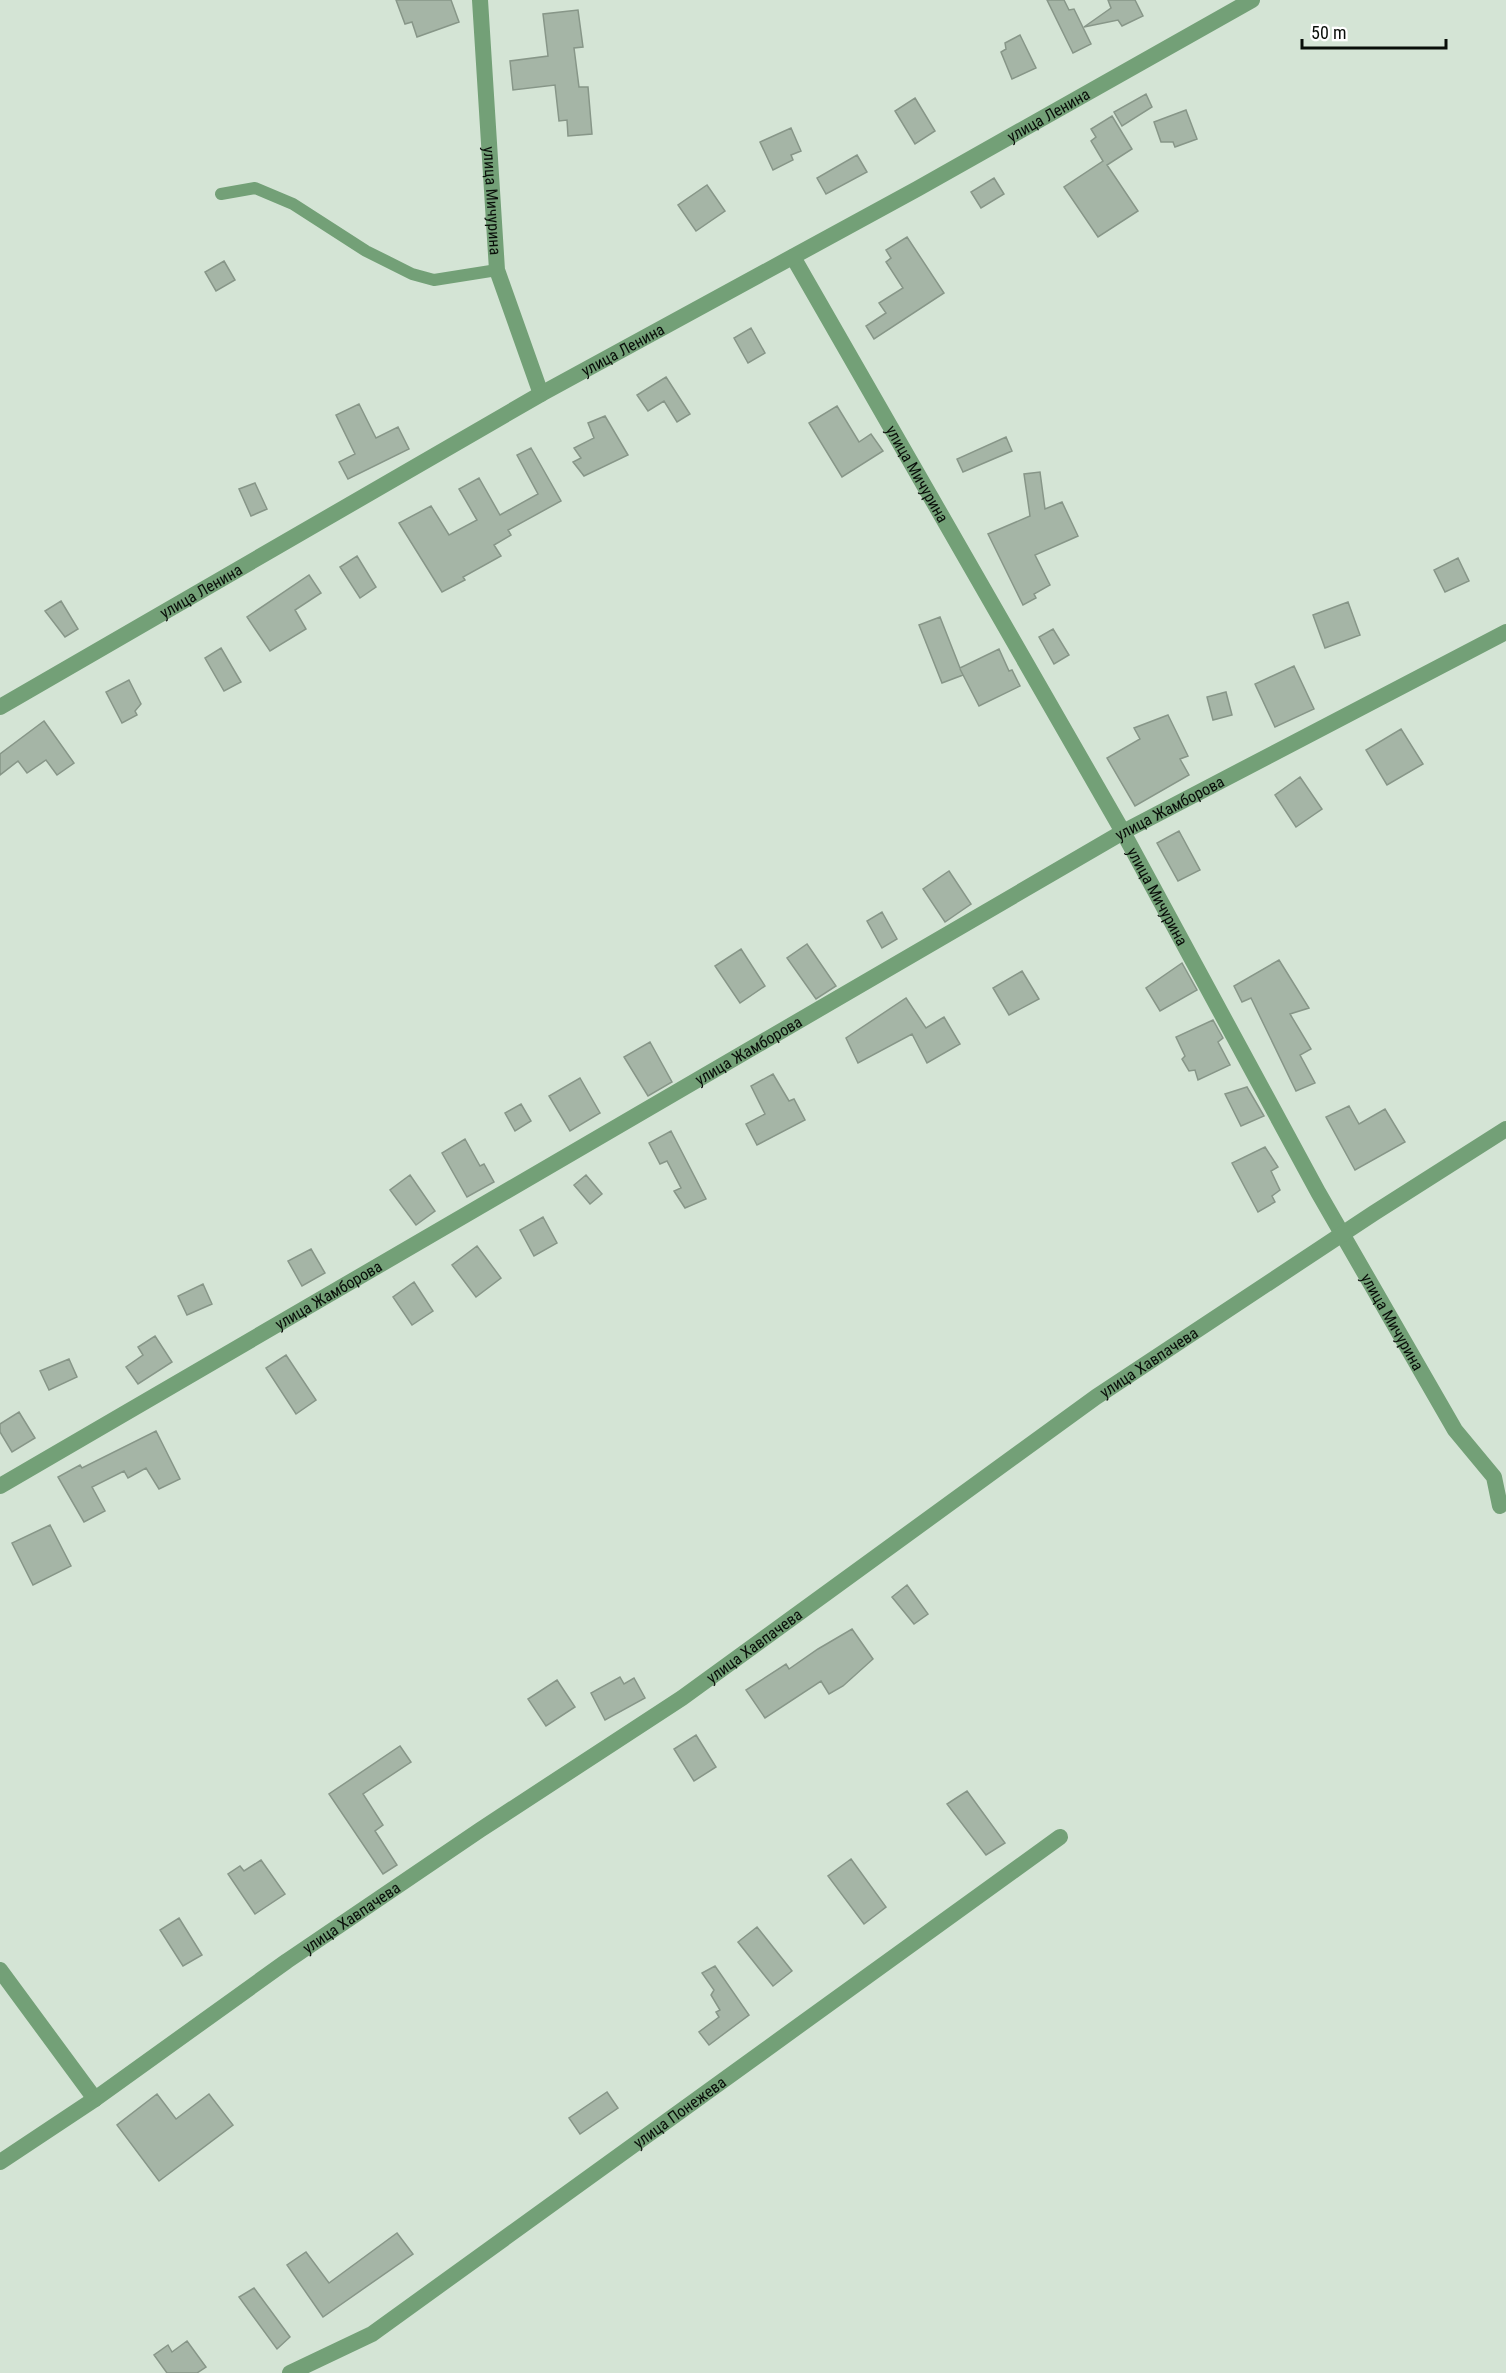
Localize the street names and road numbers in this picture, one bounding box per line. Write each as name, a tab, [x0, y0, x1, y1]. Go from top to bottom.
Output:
street label: улица Ленина	[1004, 84, 1093, 146]
street label: улица Мичурина	[480, 146, 506, 256]
street label: улица Ленина	[578, 319, 668, 380]
street label: улица Мичурина	[882, 422, 953, 526]
street label: улица Ленина	[156, 560, 245, 622]
street label: улица Жамборова	[1111, 771, 1227, 844]
street label: улица Мичурина	[1124, 844, 1192, 949]
street label: улица Жамборова	[691, 1012, 805, 1089]
street label: улица Жамборова	[272, 1256, 385, 1333]
street label: улица Мичурина	[1357, 1270, 1428, 1374]
street label: улица Хавпачева	[1096, 1323, 1201, 1401]
street label: улица Хавпачева	[702, 1605, 806, 1687]
street label: улица Хавпачева	[299, 1878, 404, 1957]
street label: улица Понежева	[629, 2072, 729, 2152]

